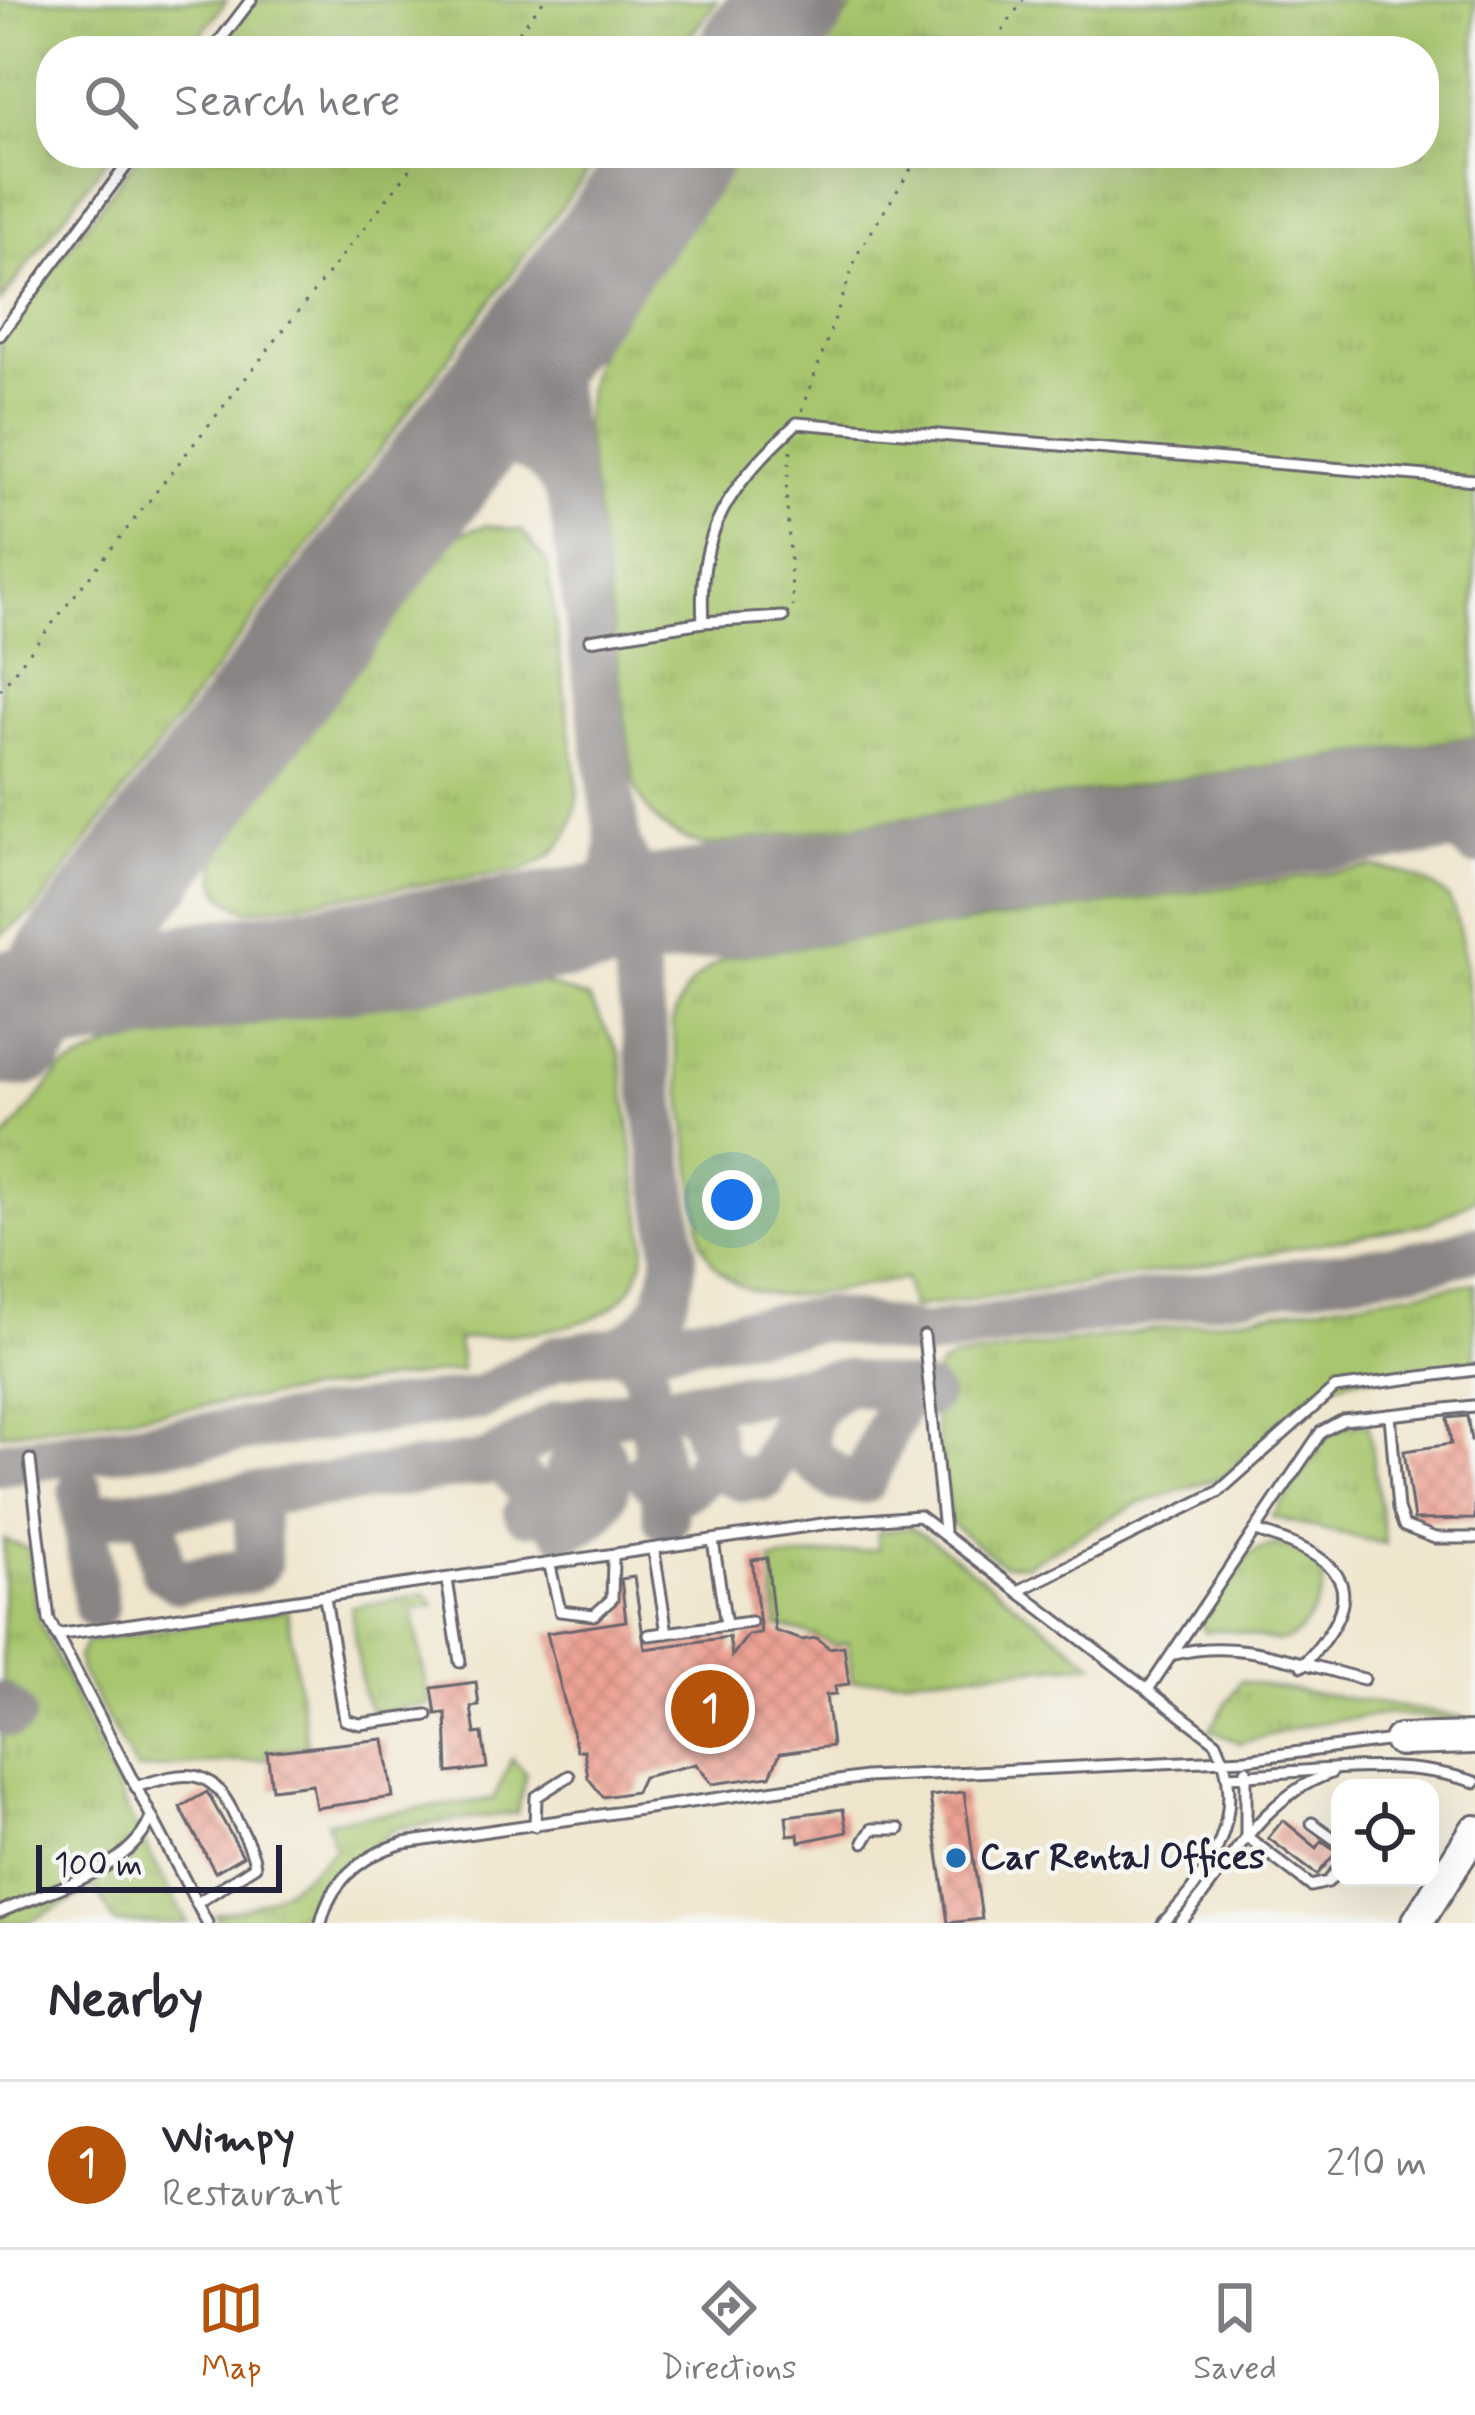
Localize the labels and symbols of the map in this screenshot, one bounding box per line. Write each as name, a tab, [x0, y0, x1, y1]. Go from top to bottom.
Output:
your location	[702, 1170, 762, 1230]
pin: 1	[671, 1664, 749, 1754]
place label: Car Rental Offices	[980, 1835, 1265, 1882]
scale bar	[36, 1839, 282, 1892]
marker: Car Rental Offices	[943, 1845, 969, 1871]

